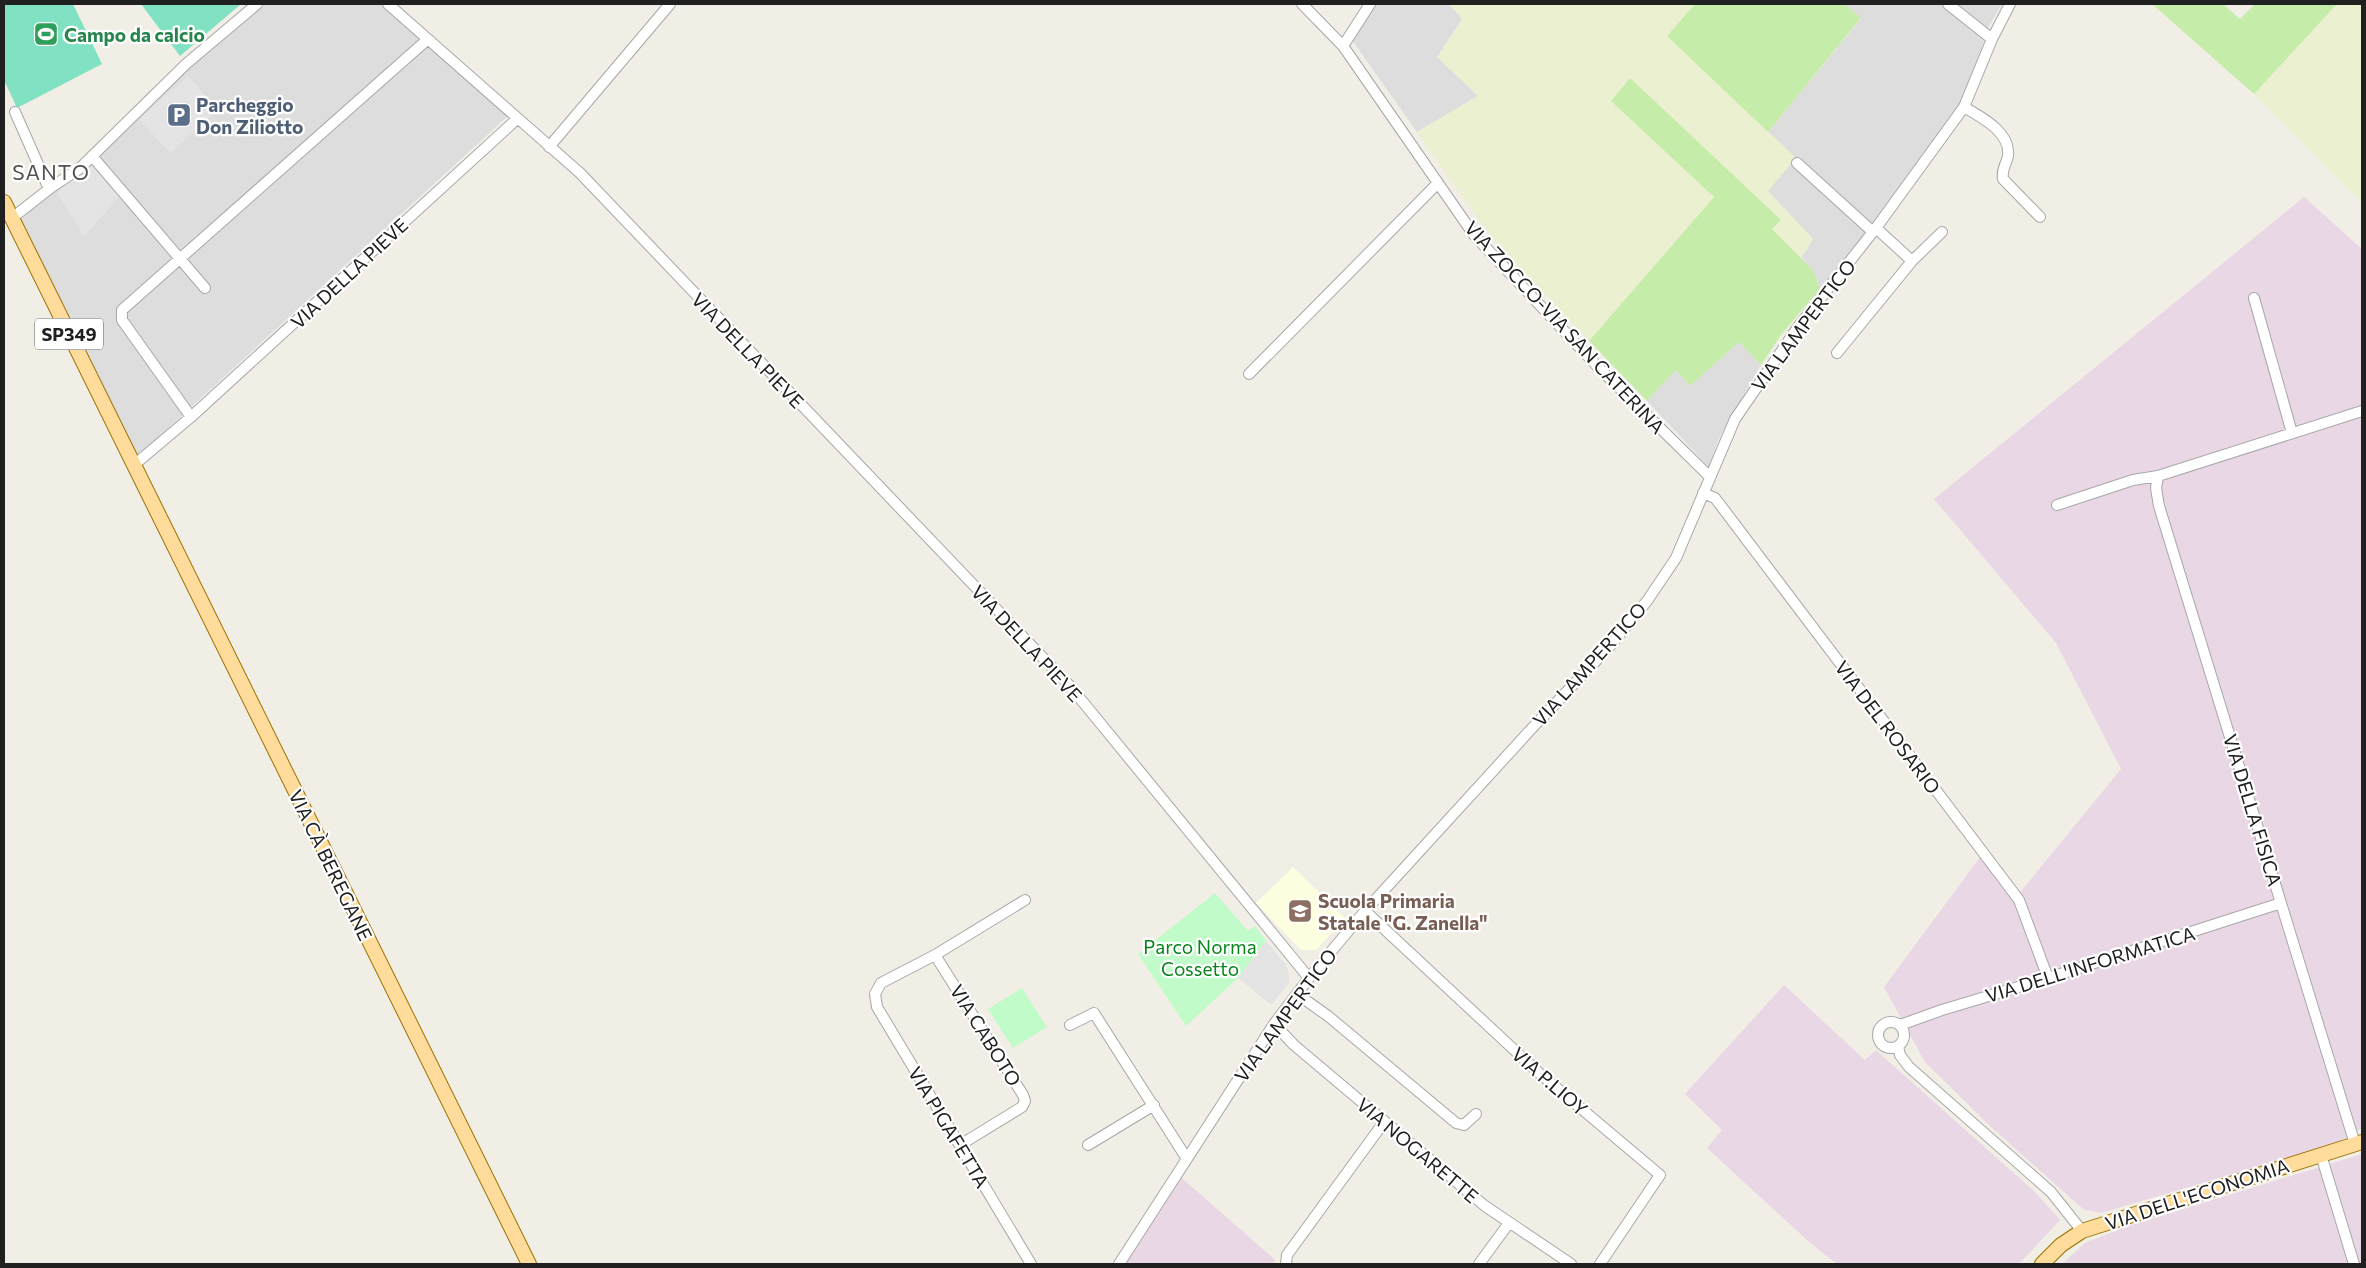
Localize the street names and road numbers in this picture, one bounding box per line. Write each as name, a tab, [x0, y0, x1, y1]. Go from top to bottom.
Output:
street label: VIA DELLA PIEVE	[286, 213, 412, 333]
street label: VIA ZOCCO-VIA SAN CATERINA	[1460, 216, 1670, 438]
street label: VIA LAMPERTICO	[1746, 255, 1860, 395]
street label: VIA DELLA PIEVE	[687, 287, 809, 413]
road number: SP349	[35, 318, 103, 349]
street label: VIA DELLA PIEVE	[967, 580, 1087, 706]
street label: VIA LAMPERTICO	[1527, 597, 1651, 731]
street label: VIA DEL ROSARIO	[1830, 656, 1946, 798]
street label: VIA DELLA FISICA	[2219, 731, 2287, 889]
street label: VIA CÀ BEREGANE	[284, 786, 378, 944]
street label: VIA DELL'INFORMATICA	[1982, 921, 2198, 1007]
street label: VIA LAMPERTICO	[1229, 944, 1341, 1086]
street label: VIA CABOTO	[946, 980, 1026, 1090]
street label: VIA P.LIOY	[1507, 1042, 1593, 1120]
street label: VIA PIGAFETTA	[904, 1062, 994, 1192]
street label: VIA NOGARETTE	[1353, 1092, 1483, 1208]
street label: VIA DELL'ECONOMIA	[2102, 1153, 2292, 1235]

